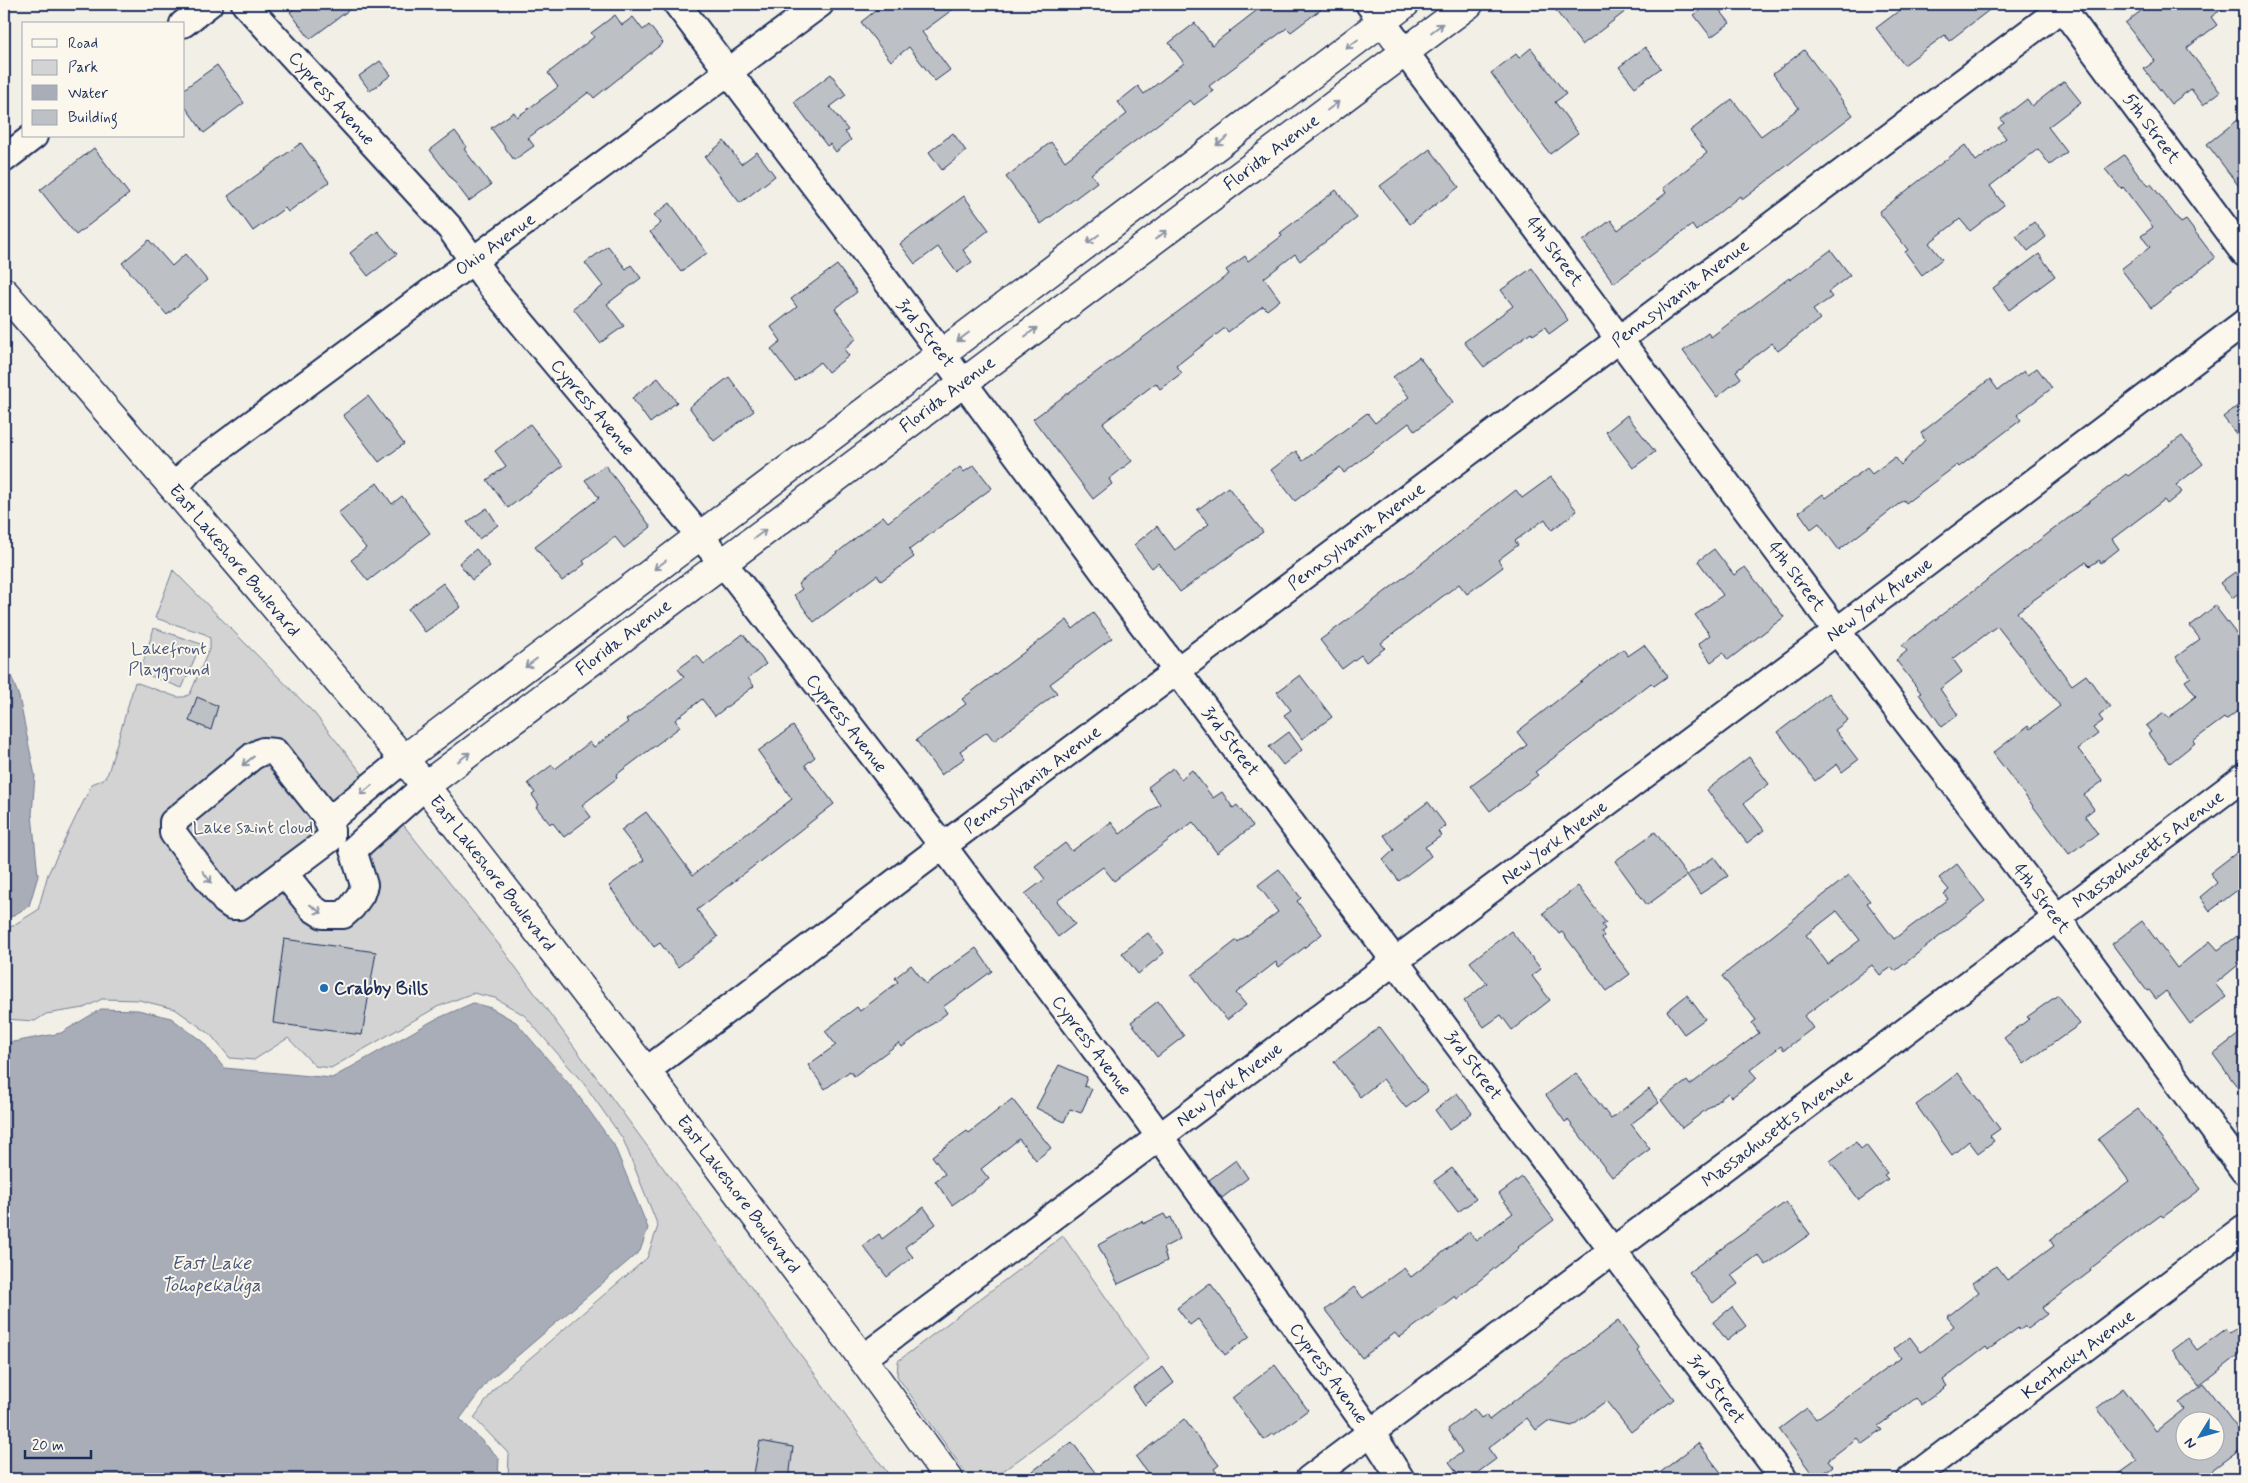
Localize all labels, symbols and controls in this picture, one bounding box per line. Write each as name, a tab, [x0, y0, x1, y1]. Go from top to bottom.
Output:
legend	[22, 22, 185, 138]
one-way arrow	[1430, 22, 1443, 33]
text: Road	[68, 34, 98, 54]
one-way arrow	[1346, 38, 1359, 49]
street label: Cypress Avenue	[282, 46, 380, 151]
text: Park	[68, 58, 98, 78]
text: Water	[68, 84, 108, 104]
street label: 5th Street	[2117, 88, 2186, 169]
one-way arrow	[1326, 101, 1340, 111]
text: Building	[68, 108, 118, 129]
street label: Florida Avenue	[1219, 109, 1325, 197]
one-way arrow	[1216, 136, 1229, 147]
street label: Ohio Avenue	[451, 208, 541, 282]
street label: 4th Street	[1520, 212, 1589, 292]
one-way arrow	[1154, 229, 1167, 240]
one-way arrow	[1087, 234, 1100, 245]
street label: Pennsylvania Avenue	[1607, 234, 1754, 353]
street label: 3rd Street	[891, 294, 960, 373]
one-way arrow	[1024, 327, 1038, 337]
one-way arrow	[957, 332, 970, 343]
street label: Florida Avenue	[895, 351, 1001, 439]
street label: Cypress Avenue	[545, 354, 640, 461]
street label: Pennsylvania Avenue	[1283, 477, 1430, 596]
street label: East Lakeshore Boulevard	[163, 479, 305, 642]
one-way arrow	[753, 529, 767, 539]
street label: 4th Street	[1762, 537, 1831, 617]
street label: New York Avenue	[1821, 552, 1938, 648]
one-way arrow	[653, 560, 667, 570]
street label: Florida Avenue	[571, 594, 677, 682]
park label: Lakefront Playground	[128, 637, 210, 682]
one-way arrow	[525, 658, 538, 669]
street label: Cypress Avenue	[800, 669, 892, 778]
street label: 3rd Street	[1196, 702, 1264, 781]
street label: Pennsylvania Avenue	[959, 720, 1106, 839]
one-way arrow	[457, 752, 471, 762]
one-way arrow	[241, 756, 255, 766]
one-way arrow	[360, 785, 373, 796]
street label: Massachusetts Avenue	[2068, 785, 2229, 915]
street label: East Lakeshore Boulevard	[424, 790, 561, 957]
street label: New York Avenue	[1496, 795, 1613, 891]
park label: Lake saint cloud	[193, 816, 313, 840]
street label: 4th Street	[2007, 859, 2076, 939]
one-way arrow	[202, 870, 212, 884]
one-way arrow	[309, 904, 322, 915]
place label: Crabby Bills	[334, 977, 428, 1001]
marker: Crabby Bills	[318, 982, 330, 994]
street label: Cypress Avenue	[1046, 991, 1137, 1100]
street label: 3rd Street	[1439, 1026, 1507, 1105]
street label: New York Avenue	[1171, 1037, 1288, 1133]
street label: Massachusetts Avenue	[1697, 1064, 1858, 1194]
street label: East Lakeshore Boulevard	[671, 1111, 806, 1279]
water label: East Lake Tohopekaliga	[161, 1251, 261, 1298]
street label: Kentucky Avenue	[2017, 1304, 2140, 1405]
street label: Cypress Avenue	[1283, 1318, 1373, 1429]
street label: 3rd Street	[1682, 1350, 1750, 1429]
north arrow	[2176, 1410, 2226, 1460]
scale bar	[25, 1428, 91, 1460]
text: N	[2180, 1434, 2200, 1452]
text: 20 m	[32, 1436, 64, 1456]

